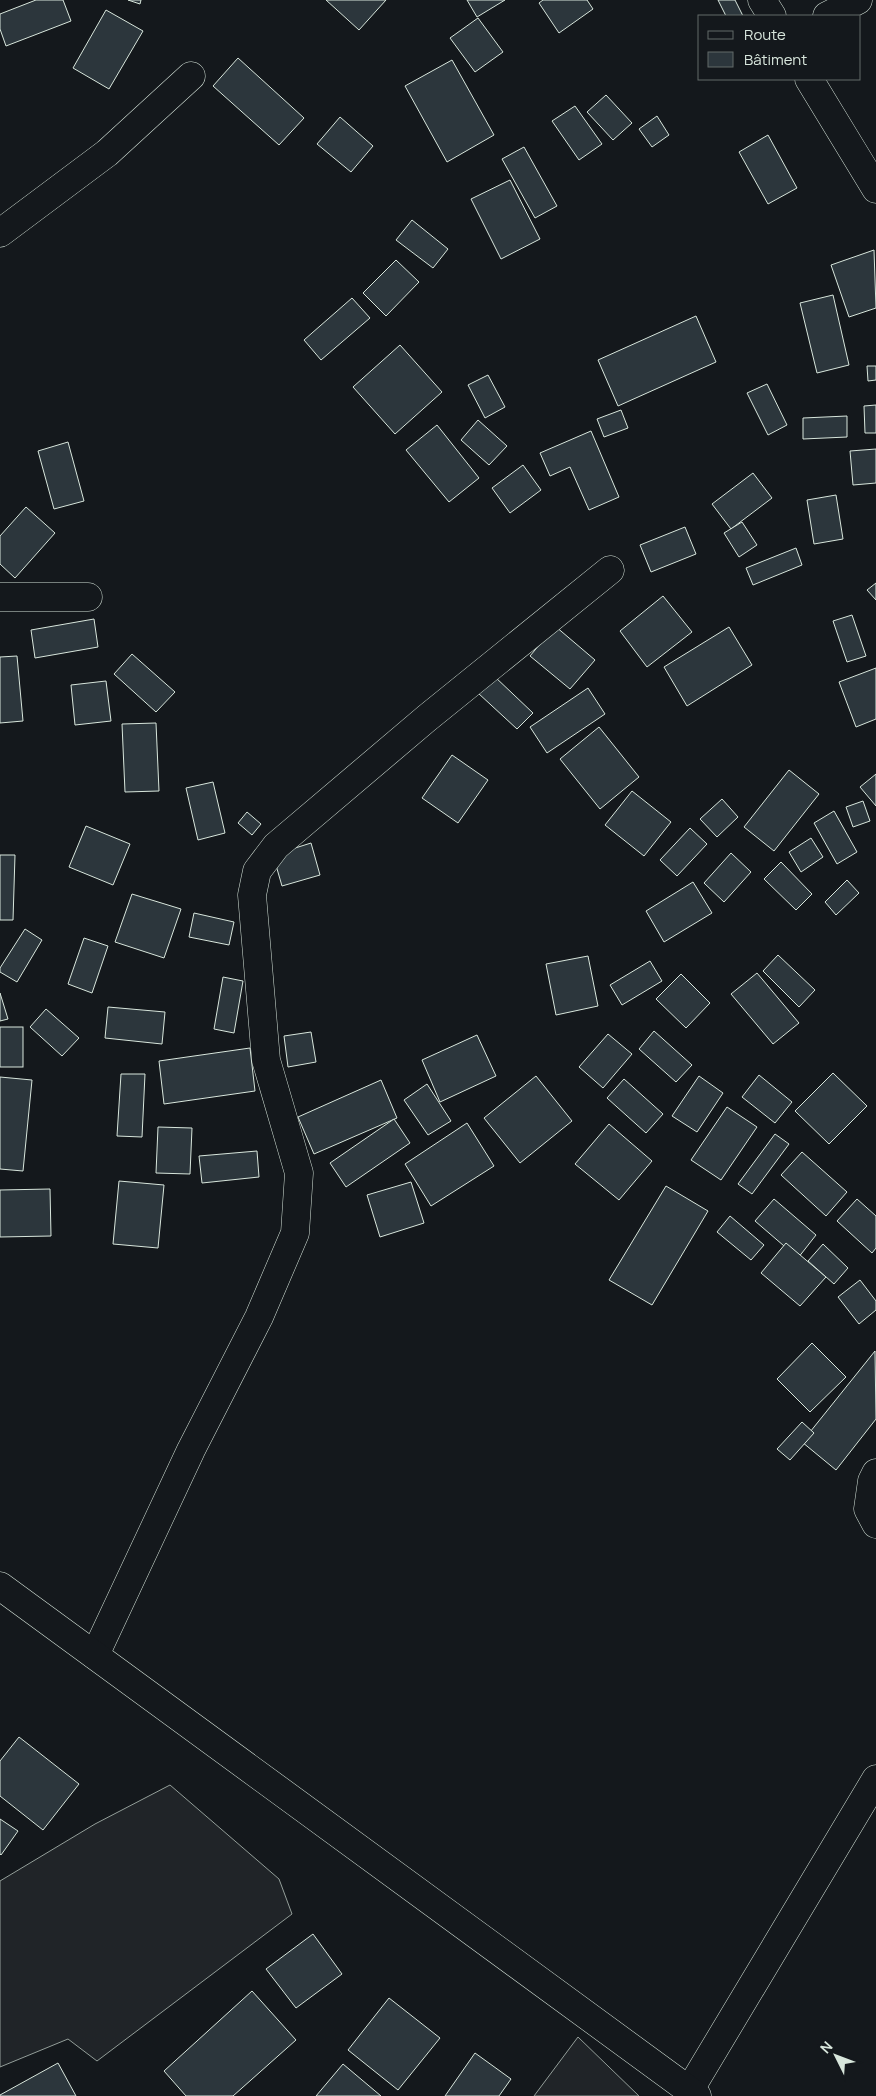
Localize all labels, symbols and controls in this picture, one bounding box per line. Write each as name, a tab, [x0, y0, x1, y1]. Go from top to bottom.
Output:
legend	[698, 15, 861, 80]
text: Route	[744, 24, 786, 45]
text: Bâtiment	[744, 49, 807, 70]
north arrow	[811, 2031, 861, 2081]
text: N	[816, 2037, 836, 2057]

